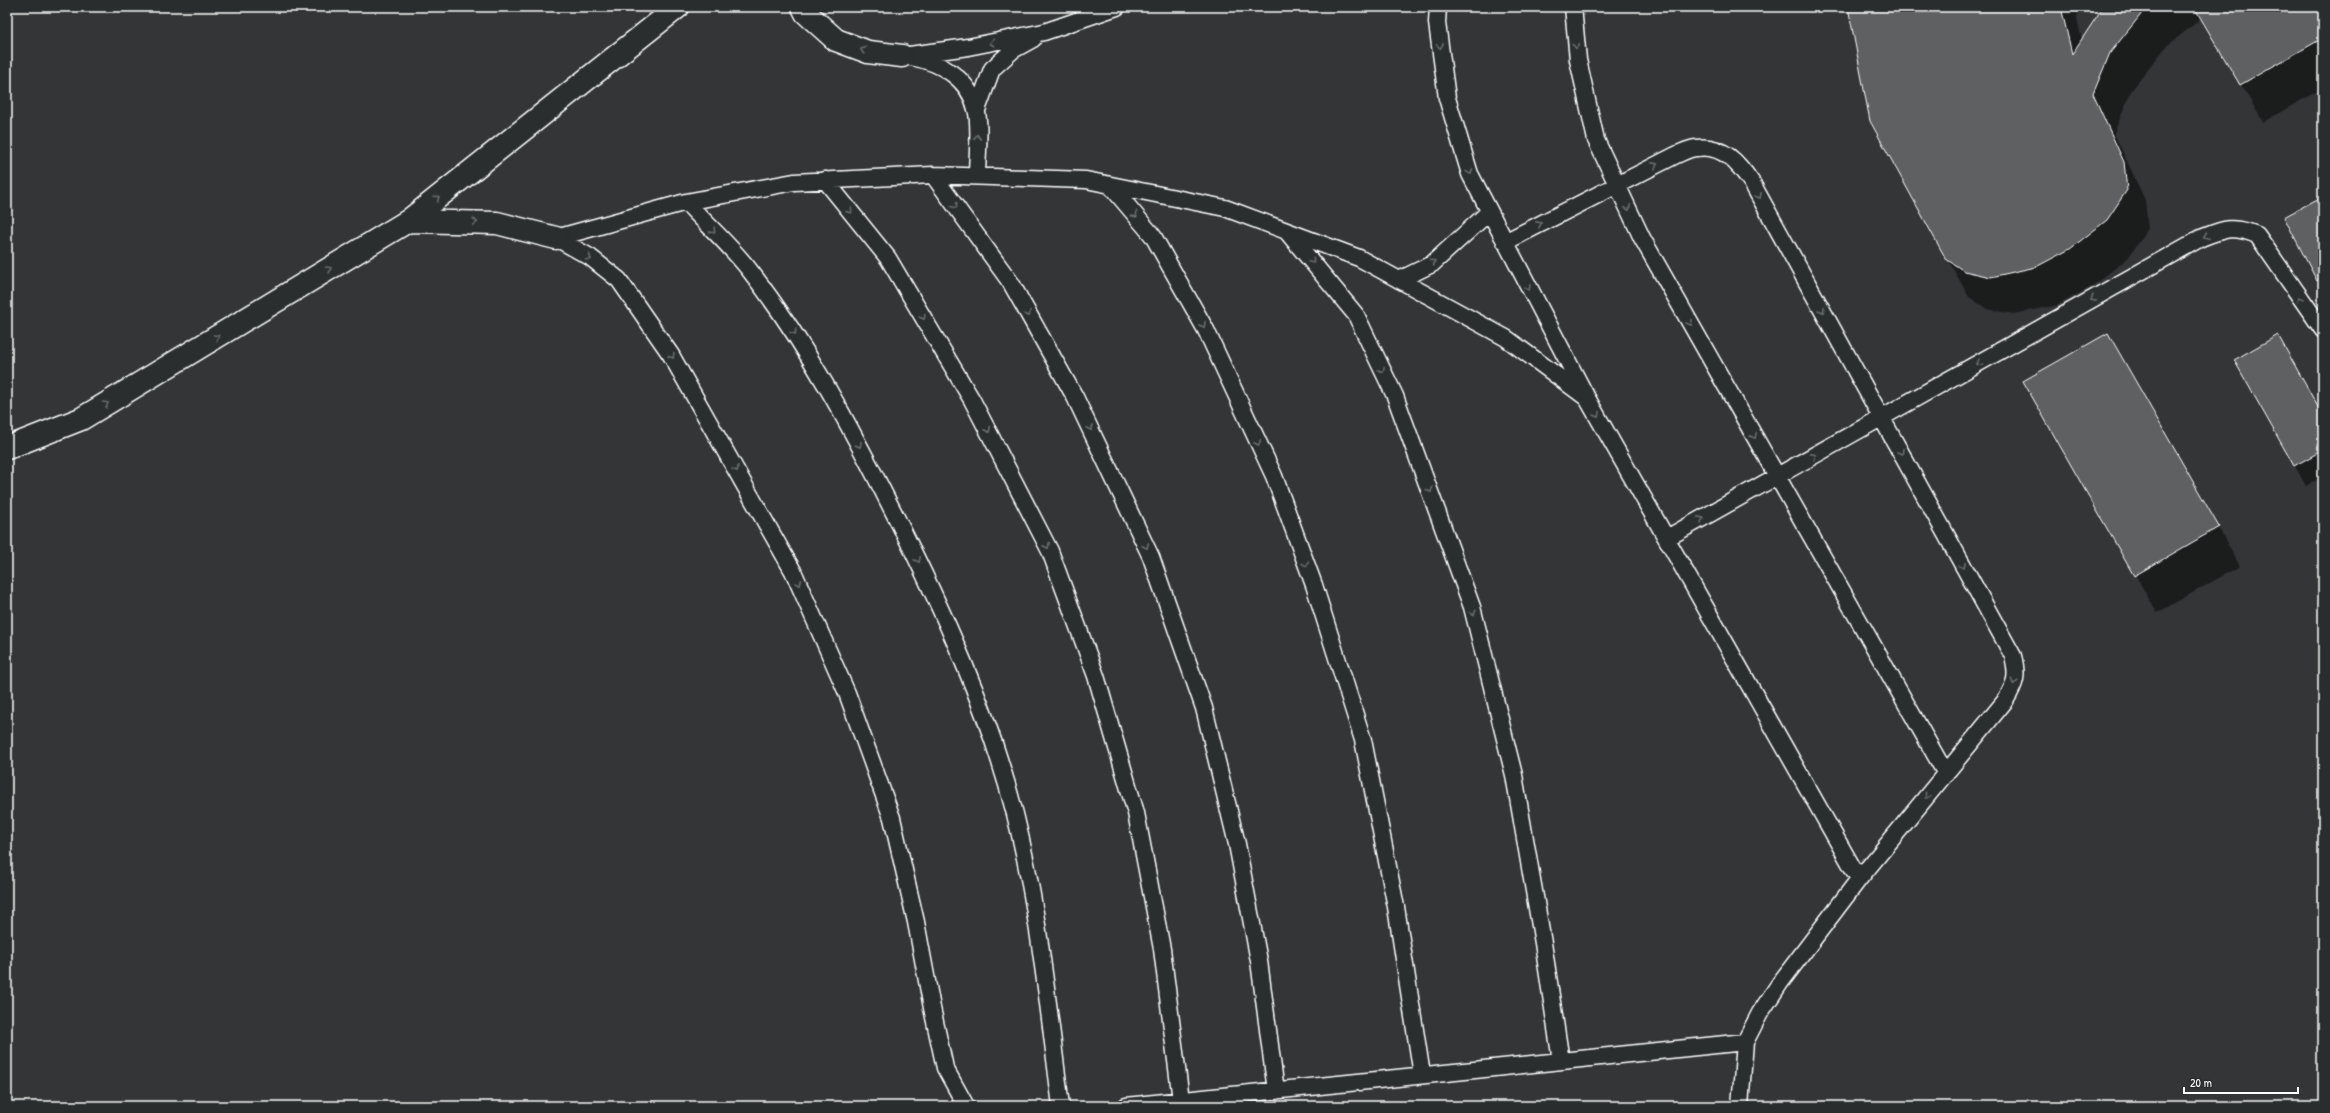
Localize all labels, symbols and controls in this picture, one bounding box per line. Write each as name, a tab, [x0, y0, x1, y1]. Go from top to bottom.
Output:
one-way arrow	[989, 38, 995, 46]
one-way arrow	[1435, 43, 1444, 49]
one-way arrow	[1572, 43, 1581, 49]
one-way arrow	[860, 46, 867, 55]
one-way arrow	[973, 134, 981, 140]
one-way arrow	[1651, 162, 1659, 170]
one-way arrow	[1465, 168, 1473, 175]
one-way arrow	[1754, 192, 1762, 199]
one-way arrow	[433, 196, 440, 203]
one-way arrow	[951, 202, 958, 209]
one-way arrow	[1623, 204, 1631, 212]
one-way arrow	[845, 206, 852, 213]
one-way arrow	[1131, 210, 1138, 217]
one-way arrow	[472, 218, 478, 226]
one-way arrow	[1535, 221, 1543, 229]
one-way arrow	[708, 226, 716, 234]
one-way arrow	[2203, 232, 2210, 240]
one-way arrow	[585, 253, 592, 260]
one-way arrow	[1307, 257, 1314, 264]
one-way arrow	[1429, 260, 1436, 267]
one-way arrow	[325, 267, 332, 274]
one-way arrow	[1524, 284, 1531, 291]
one-way arrow	[2090, 295, 2097, 302]
one-way arrow	[2297, 296, 2305, 303]
one-way arrow	[1817, 306, 1825, 313]
one-way arrow	[1024, 310, 1031, 317]
one-way arrow	[919, 313, 926, 320]
one-way arrow	[1686, 319, 1693, 326]
one-way arrow	[1198, 321, 1206, 328]
one-way arrow	[789, 328, 797, 335]
one-way arrow	[213, 334, 220, 341]
one-way arrow	[667, 352, 675, 359]
one-way arrow	[1976, 358, 1984, 366]
one-way arrow	[1377, 365, 1385, 373]
one-way arrow	[102, 401, 109, 408]
one-way arrow	[1592, 411, 1599, 418]
one-way arrow	[1085, 424, 1093, 431]
one-way arrow	[983, 426, 991, 433]
one-way arrow	[1750, 432, 1757, 439]
one-way arrow	[1253, 438, 1261, 446]
one-way arrow	[854, 441, 861, 448]
one-way arrow	[1896, 448, 1903, 455]
one-way arrow	[1810, 453, 1817, 460]
one-way arrow	[731, 465, 739, 473]
one-way arrow	[1425, 487, 1433, 494]
one-way arrow	[1697, 517, 1704, 524]
one-way arrow	[1043, 541, 1050, 549]
one-way arrow	[1141, 541, 1149, 549]
one-way arrow	[913, 556, 921, 564]
one-way arrow	[1302, 560, 1310, 567]
one-way arrow	[1959, 562, 1966, 569]
one-way arrow	[794, 580, 802, 587]
one-way arrow	[1469, 610, 1477, 616]
one-way arrow	[2010, 679, 2019, 686]
one-way arrow	[1925, 791, 1932, 799]
scale bar	[2184, 1069, 2298, 1095]
text: 20 m	[2190, 1074, 2212, 1091]

